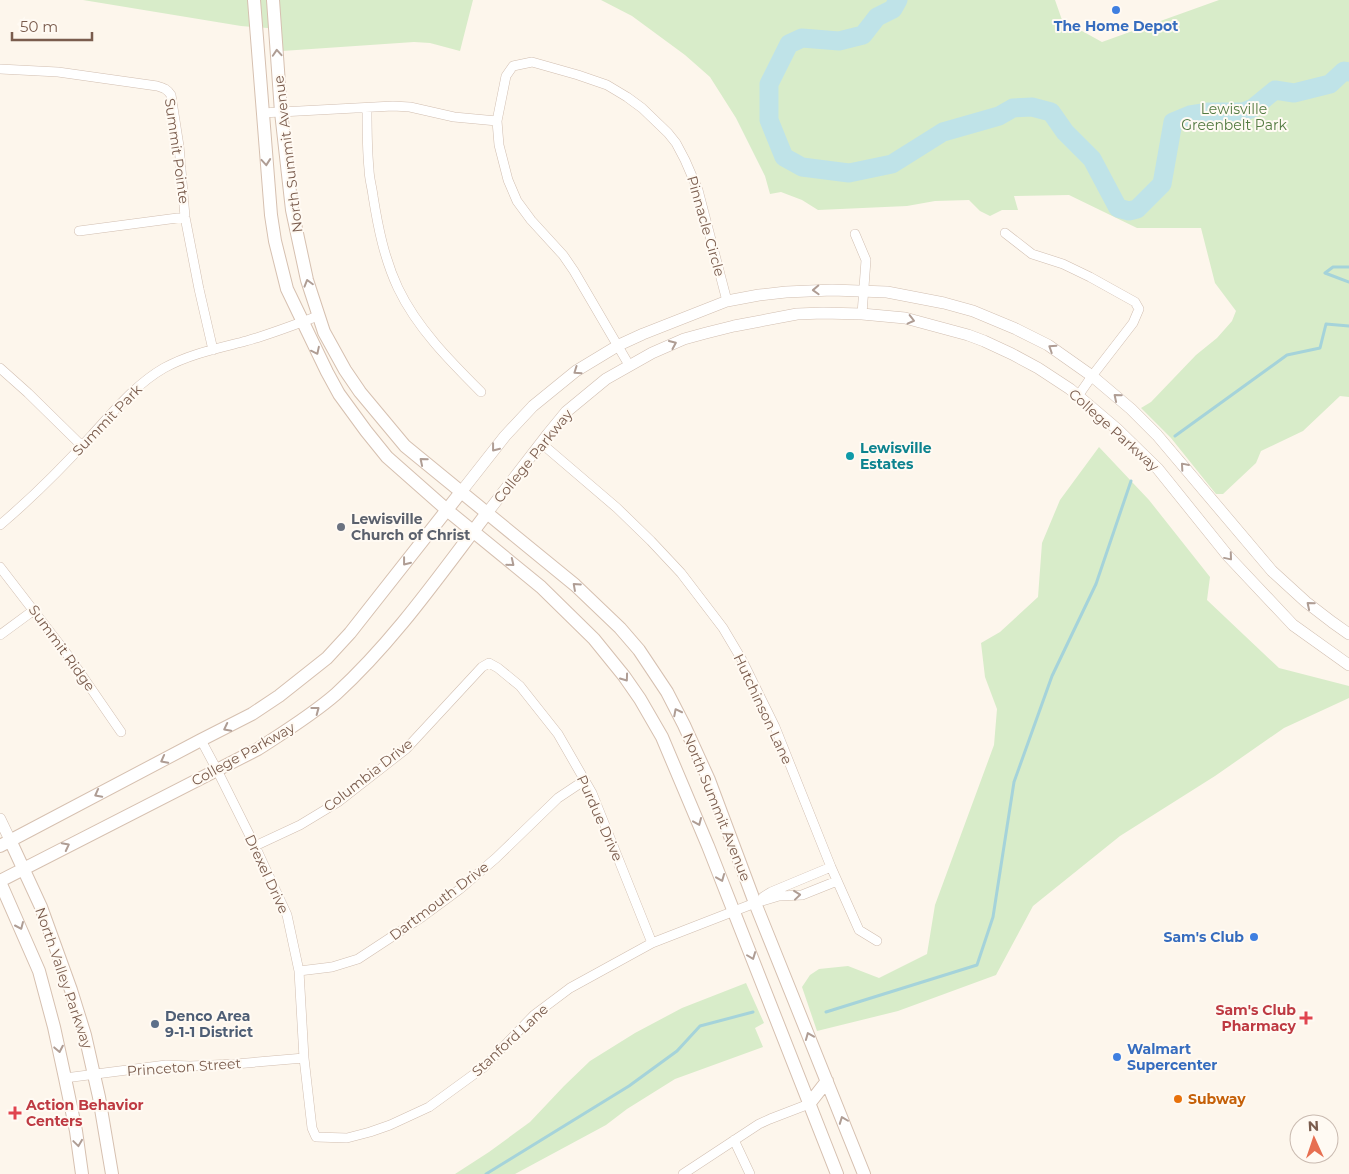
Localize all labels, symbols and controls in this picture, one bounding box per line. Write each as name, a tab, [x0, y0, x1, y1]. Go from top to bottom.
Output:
marker: The Home Depot	[1110, 4, 1122, 16]
scale bar	[12, 10, 92, 42]
text: 50 m	[20, 17, 58, 36]
place label: The Home Depot	[1054, 17, 1178, 35]
one-way arrow	[271, 49, 282, 57]
street label: North Summit Avenue	[269, 74, 307, 234]
street label: Summit Pointe	[161, 97, 193, 205]
park label: Lewisville Greenbelt Park	[1181, 100, 1287, 134]
one-way arrow	[260, 158, 271, 166]
street label: Pinnacle Circle	[683, 174, 729, 278]
one-way arrow	[304, 280, 314, 288]
one-way arrow	[812, 285, 820, 296]
one-way arrow	[906, 314, 915, 325]
one-way arrow	[668, 340, 677, 351]
one-way arrow	[1048, 345, 1058, 354]
one-way arrow	[310, 346, 320, 355]
one-way arrow	[573, 364, 582, 374]
street label: Summit Park	[68, 380, 146, 460]
street label: College Parkway	[1065, 385, 1163, 476]
one-way arrow	[1114, 394, 1123, 403]
street label: College Parkway	[490, 405, 577, 506]
place label: Lewisville Estates	[860, 439, 932, 473]
one-way arrow	[493, 442, 501, 451]
marker: Lewisville Estates	[844, 450, 856, 462]
one-way arrow	[420, 458, 429, 466]
one-way arrow	[1182, 463, 1190, 472]
place label: Lewisville Church of Christ	[351, 510, 470, 544]
marker: Lewisville Church of Christ	[335, 521, 347, 533]
one-way arrow	[1223, 551, 1232, 560]
one-way arrow	[403, 556, 411, 565]
one-way arrow	[505, 557, 514, 565]
one-way arrow	[573, 583, 582, 592]
street label: Summit Ridge	[25, 601, 99, 695]
one-way arrow	[1307, 602, 1316, 610]
street label: Hutchinson Lane	[730, 651, 796, 767]
one-way arrow	[619, 672, 628, 682]
one-way arrow	[310, 707, 319, 715]
one-way arrow	[673, 708, 683, 717]
street label: College Parkway	[188, 718, 298, 790]
one-way arrow	[223, 722, 232, 732]
street label: North Summit Avenue	[679, 730, 755, 884]
street label: Columbia Drive	[320, 735, 416, 815]
one-way arrow	[160, 754, 169, 764]
street label: Purdue Drive	[573, 772, 627, 864]
one-way arrow	[95, 788, 104, 798]
one-way arrow	[691, 817, 702, 826]
street label: Drexel Drive	[241, 832, 293, 916]
one-way arrow	[61, 842, 70, 852]
street label: Dartmouth Drive	[386, 858, 492, 944]
one-way arrow	[715, 873, 725, 882]
one-way arrow	[793, 890, 801, 901]
street label: North Valley Parkway	[31, 905, 97, 1051]
one-way arrow	[13, 921, 24, 930]
place label: Sam's Club	[1164, 928, 1244, 946]
marker: Sam's Club	[1248, 931, 1260, 943]
one-way arrow	[745, 951, 756, 960]
street label: Stanford Lane	[468, 1000, 552, 1080]
place label: Sam's Club Pharmacy	[1216, 1001, 1297, 1035]
place label: Denco Area 9-1-1 District	[165, 1007, 253, 1041]
marker: Sam's Club Pharmacy	[1300, 1012, 1312, 1024]
marker: Denco Area 9-1-1 District	[149, 1018, 161, 1030]
one-way arrow	[804, 1032, 815, 1041]
place label: Walmart Supercenter	[1127, 1040, 1217, 1074]
one-way arrow	[53, 1044, 63, 1053]
marker: Walmart Supercenter	[1111, 1051, 1123, 1063]
street label: Princeton Street	[126, 1054, 242, 1080]
place label: Subway	[1188, 1090, 1246, 1108]
marker: Subway	[1172, 1093, 1184, 1105]
place label: Action Behavior Centers	[25, 1096, 144, 1130]
marker: Action Behavior Centers	[8, 1106, 22, 1120]
north arrow	[1289, 1114, 1339, 1164]
one-way arrow	[838, 1116, 849, 1125]
text: N	[1307, 1117, 1319, 1135]
one-way arrow	[72, 1139, 82, 1147]

